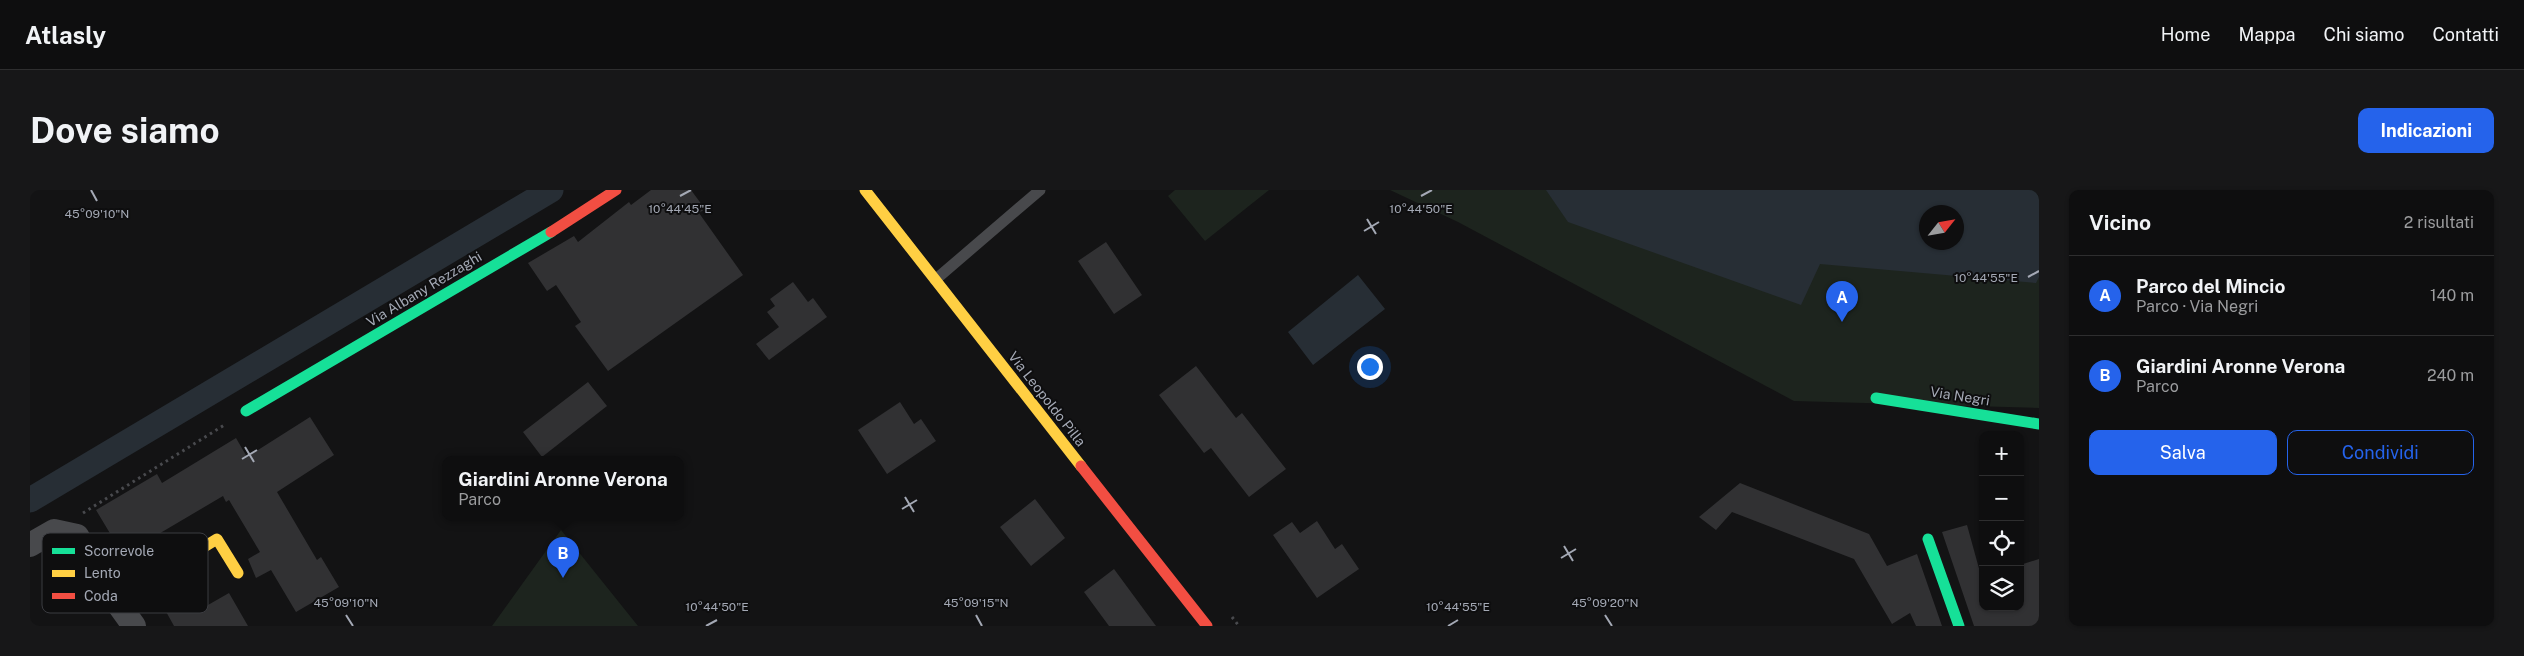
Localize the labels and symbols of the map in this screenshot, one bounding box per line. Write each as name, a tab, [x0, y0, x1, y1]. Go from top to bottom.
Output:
text: 10°44'45"E	[648, 202, 712, 216]
text: 10°44'50"E	[1389, 202, 1453, 216]
north arrow	[1919, 205, 1964, 250]
text: 45°09'10"N	[65, 207, 129, 221]
street label: Via Albany Rezzaghi	[364, 248, 484, 330]
text: 10°44'55"E	[1954, 271, 2018, 285]
pin: A	[1826, 281, 1858, 322]
street label: Via Leopoldo Pilla	[1005, 348, 1089, 450]
your location	[1357, 354, 1383, 380]
street label: Via Negri	[1929, 383, 1991, 409]
legend	[42, 533, 208, 613]
pin: B	[547, 537, 579, 578]
text: Scorrevole	[84, 543, 154, 559]
text: Lento	[84, 565, 121, 581]
text: Coda	[84, 588, 118, 604]
text: 45°09'10"N	[314, 596, 378, 610]
text: 45°09'15"N	[943, 596, 1009, 610]
text: 45°09'20"N	[1571, 596, 1639, 610]
text: 10°44'50"E	[685, 600, 749, 614]
text: 10°44'55"E	[1426, 600, 1490, 614]

